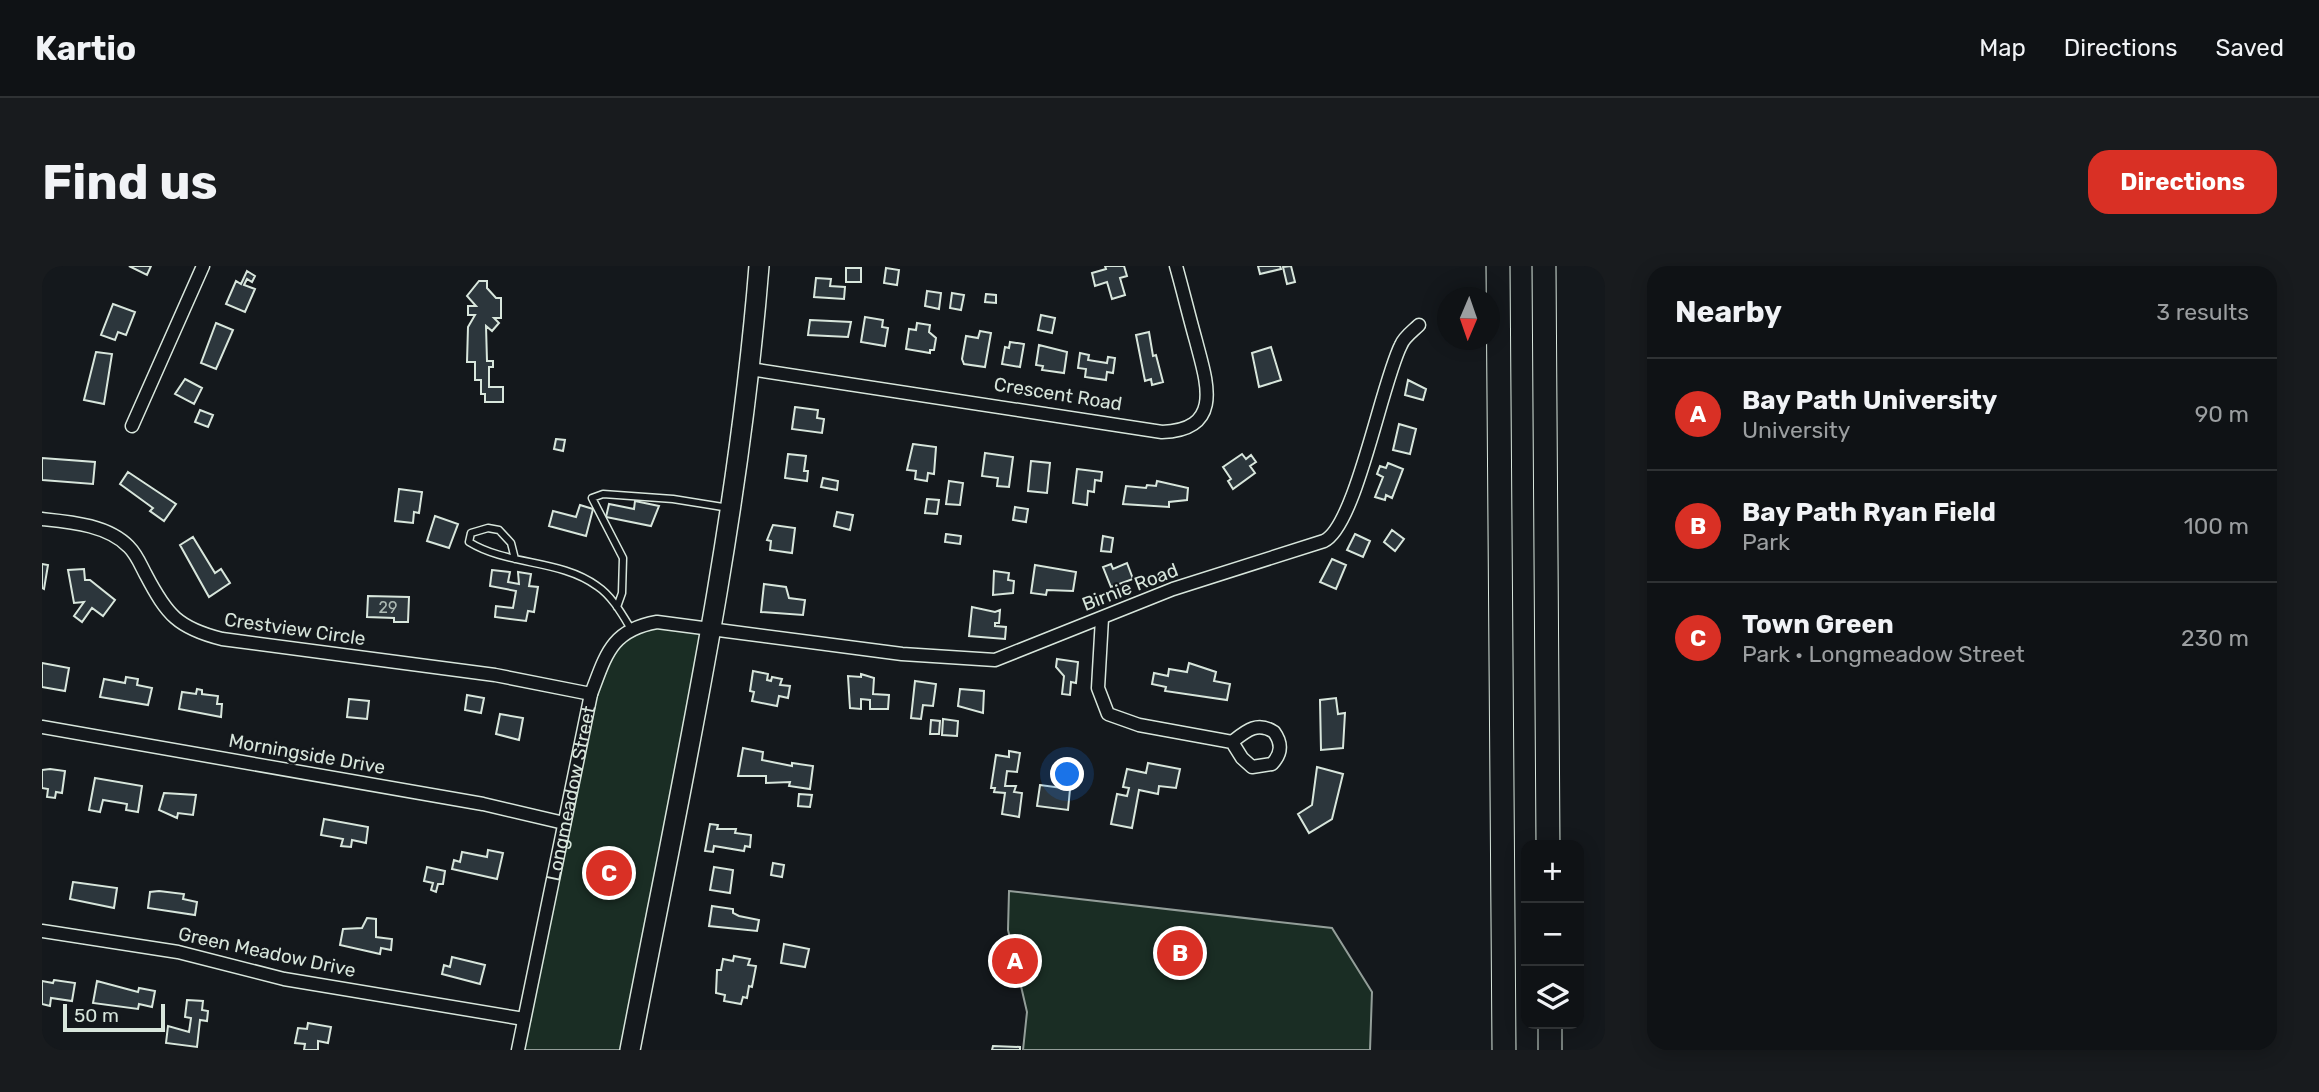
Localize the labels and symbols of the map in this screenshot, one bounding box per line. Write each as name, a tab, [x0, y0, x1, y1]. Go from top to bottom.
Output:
north arrow	[1437, 287, 1500, 350]
street label: Crescent Road	[992, 373, 1124, 415]
street label: Birnie Road	[1079, 558, 1181, 616]
house number: 29	[379, 598, 397, 617]
street label: Crestview Circle	[223, 608, 367, 650]
street label: Longmeadow Street	[541, 703, 600, 883]
street label: Morningside Drive	[227, 729, 387, 779]
your location	[1050, 757, 1084, 791]
pin: C	[586, 847, 632, 899]
street label: Green Meadow Drive	[176, 922, 358, 982]
pin: B	[1157, 927, 1203, 979]
pin: A	[992, 935, 1038, 987]
scale bar	[63, 1001, 164, 1033]

